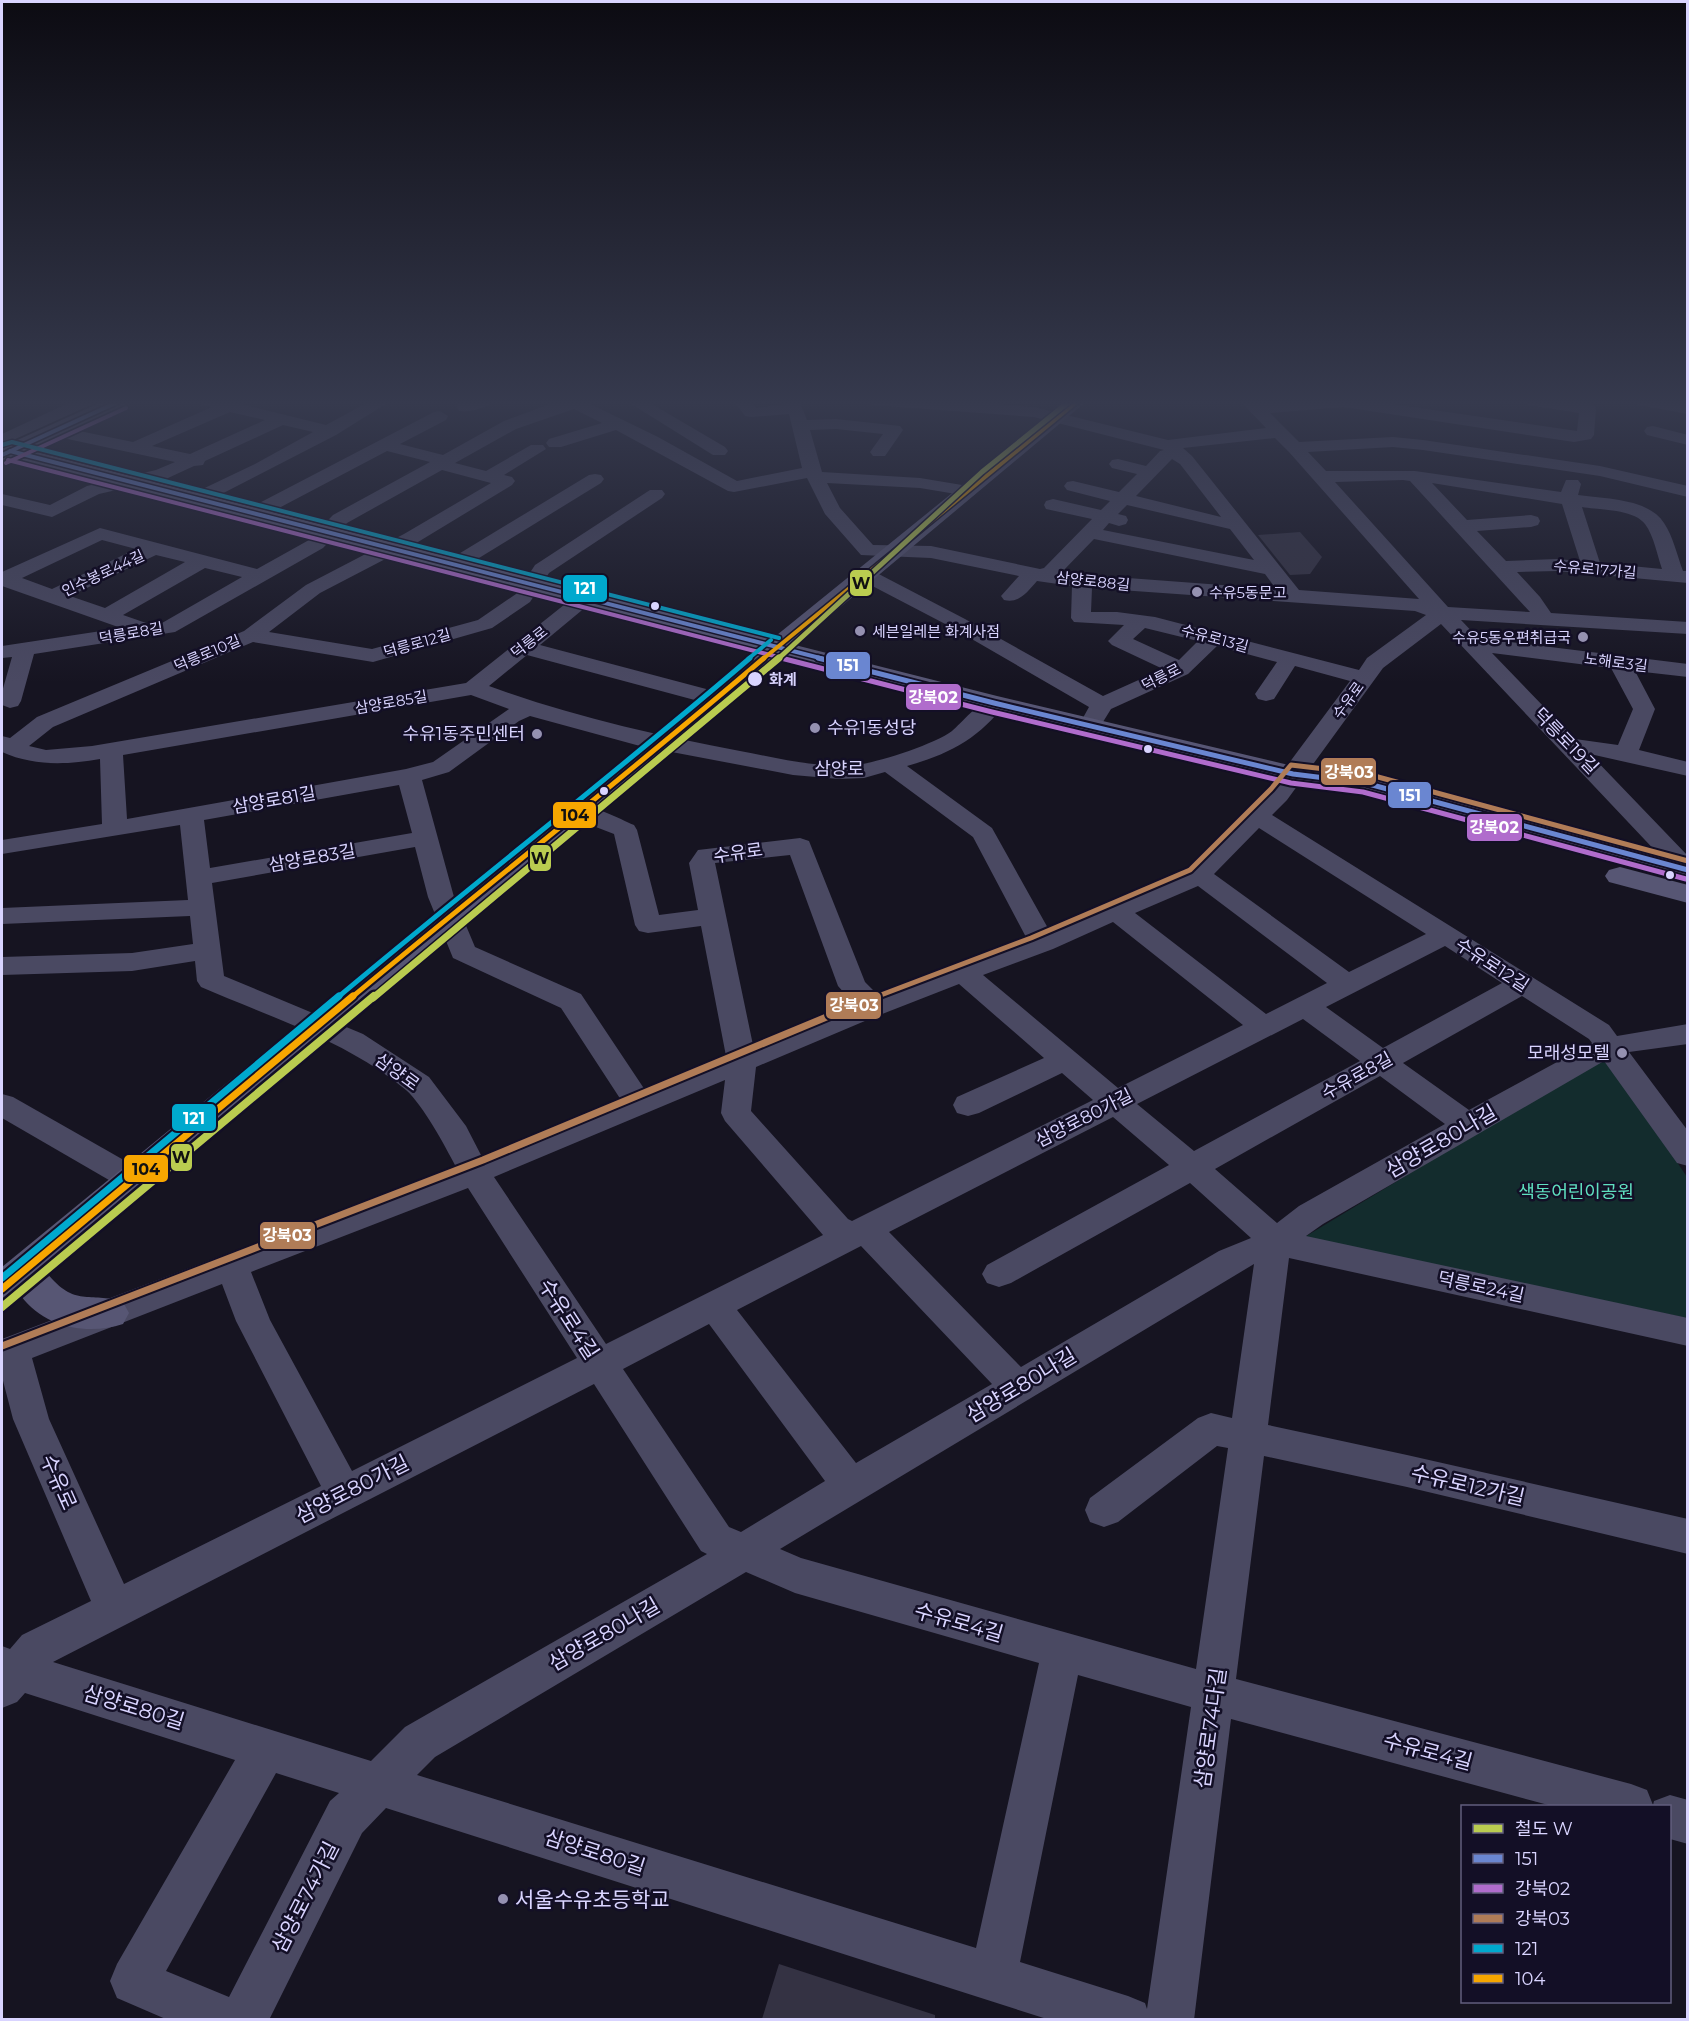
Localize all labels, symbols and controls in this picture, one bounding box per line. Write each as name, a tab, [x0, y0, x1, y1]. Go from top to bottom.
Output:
street label: 인수봉로44길	[59, 546, 147, 600]
street label: 수유로17가길	[1553, 556, 1637, 582]
street label: 삼양로88길	[1055, 568, 1131, 594]
line badge: W	[849, 569, 873, 597]
line badge: 121	[562, 574, 608, 603]
text: W	[852, 574, 871, 593]
text: 121	[574, 579, 596, 598]
place label: 수유5동문고	[1209, 583, 1287, 602]
marker: 수유5동문고	[1190, 585, 1204, 599]
unlabelled marker	[649, 600, 661, 612]
street label: 덕릉로8길	[97, 618, 165, 648]
street label: 수유로13길	[1179, 620, 1251, 656]
street label: 덕릉로	[507, 622, 551, 662]
place label: 세븐일레븐 화계사점	[872, 622, 1000, 641]
street label: 덕릉로12길	[381, 624, 453, 662]
marker: 세븐일레븐 화계사점	[853, 624, 867, 638]
place label: 수유5동우편취급국	[1452, 628, 1571, 647]
street label: 덕릉로10길	[171, 630, 243, 676]
marker: 수유5동우편취급국	[1576, 630, 1590, 644]
street label: 노해로3길	[1583, 649, 1649, 675]
line badge: 151	[825, 651, 871, 680]
text: 151	[837, 656, 859, 675]
street label: 덕릉로	[1138, 659, 1184, 695]
marker: 화계	[746, 670, 764, 688]
place label: 화계	[769, 670, 797, 689]
street label: 수유로	[1328, 678, 1368, 722]
line badge: 강북02	[905, 683, 962, 711]
street label: 삼양로85길	[353, 686, 429, 718]
text: 강북02	[908, 688, 958, 707]
street label: 덕릉로19길	[1529, 703, 1603, 779]
place label: 수유1동성당	[827, 717, 916, 739]
marker: 수유1동성당	[808, 721, 822, 735]
place label: 수유1동주민센터	[403, 723, 525, 745]
marker: 수유1동주민센터	[530, 727, 544, 741]
unlabelled marker	[1142, 743, 1154, 755]
line badge: 강북03	[1320, 757, 1377, 786]
street label: 삼양로	[814, 758, 864, 780]
text: 강북03	[1324, 763, 1374, 782]
line badge: 151	[1387, 781, 1432, 809]
street label: 삼양로81길	[231, 782, 317, 818]
unlabelled marker	[598, 785, 610, 797]
text: 151	[1399, 786, 1421, 805]
line badge: 104	[552, 801, 597, 829]
text: 104	[561, 806, 589, 825]
line badge: 강북02	[1466, 813, 1523, 842]
text: 강북02	[1469, 818, 1519, 837]
street label: 수유로	[712, 839, 764, 867]
street label: 삼양로83길	[267, 840, 357, 876]
line badge: W	[529, 844, 552, 872]
text: W	[531, 849, 550, 868]
unlabelled marker	[1664, 869, 1676, 881]
street label: 수유로12길	[1451, 933, 1533, 997]
line badge: 강북03	[825, 991, 882, 1020]
text: 강북03	[829, 996, 879, 1015]
place label: 모래성모텔	[1527, 1042, 1610, 1064]
marker: 모래성모텔	[1615, 1046, 1629, 1060]
street label: 삼양로	[370, 1048, 424, 1096]
street label: 수유로8길	[1318, 1048, 1396, 1104]
street label: 삼양로80가길	[1032, 1084, 1136, 1152]
street label: 삼양로80나길	[1381, 1099, 1501, 1183]
line badge: 121	[171, 1103, 217, 1132]
text: 121	[183, 1109, 205, 1128]
line badge: W	[170, 1143, 193, 1172]
text: W	[172, 1148, 191, 1167]
line badge: 104	[123, 1154, 169, 1183]
text: 104	[132, 1160, 160, 1179]
park label: 색동어린이공원	[1518, 1181, 1634, 1203]
line badge: 강북03	[259, 1221, 316, 1250]
text: 강북03	[262, 1226, 312, 1245]
street label: 덕릉로24길	[1436, 1267, 1526, 1307]
street label: 수유로4길	[534, 1274, 604, 1364]
street label: 삼양로80나길	[961, 1342, 1081, 1428]
street label: 수유로	[36, 1450, 82, 1514]
street label: 삼양로80가길	[291, 1450, 413, 1528]
street label: 수유로12가길	[1409, 1460, 1527, 1510]
street label: 삼양로80나길	[544, 1592, 664, 1676]
street label: 수유로4길	[912, 1597, 1006, 1647]
street label: 삼양로74다길	[1189, 1666, 1231, 1790]
street label: 삼양로80길	[80, 1680, 188, 1734]
street label: 수유로4길	[1381, 1727, 1475, 1775]
legend	[1461, 1805, 1671, 2003]
text: 철도 W	[1515, 1818, 1573, 1840]
street label: 삼양로80길	[541, 1824, 649, 1880]
street label: 삼양로74가길	[266, 1837, 344, 1957]
text: 151	[1515, 1848, 1538, 1870]
text: 강북02	[1515, 1878, 1570, 1900]
place label: 서울수유초등학교	[515, 1887, 670, 1912]
marker: 서울수유초등학교	[496, 1892, 510, 1906]
text: 강북03	[1515, 1908, 1570, 1930]
text: 121	[1515, 1938, 1538, 1960]
text: 104	[1515, 1968, 1545, 1990]

